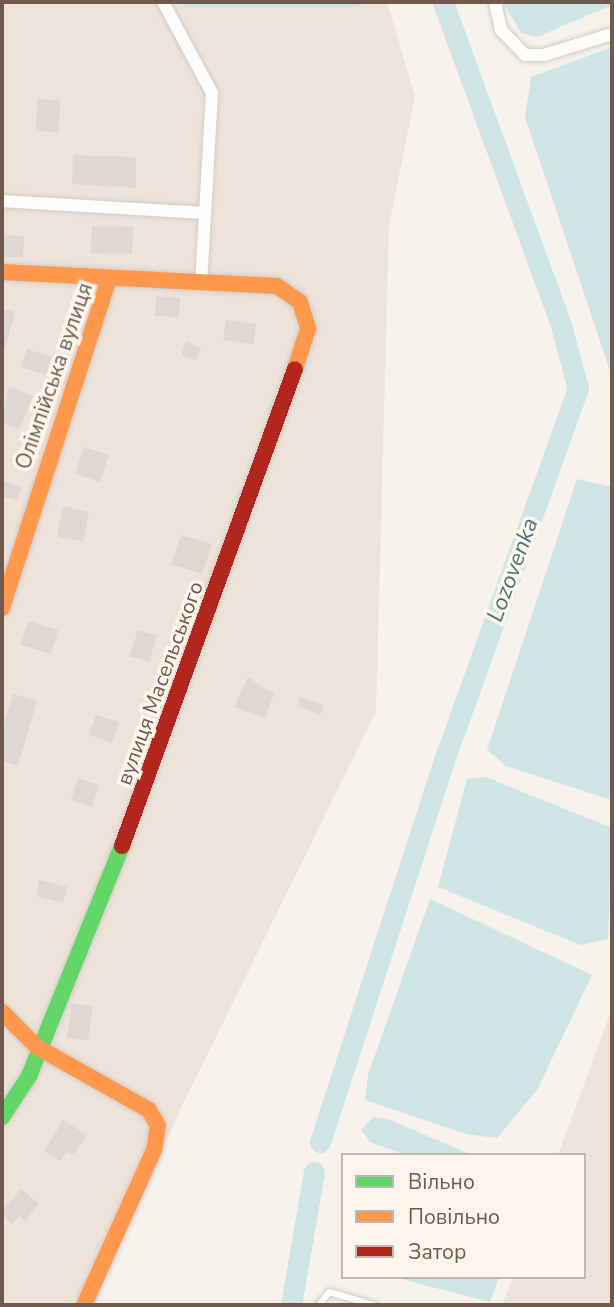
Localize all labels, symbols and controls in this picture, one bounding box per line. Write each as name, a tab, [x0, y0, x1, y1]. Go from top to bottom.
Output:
street label: Олімпійська вулиця	[10, 279, 98, 473]
water label: Lozovenka	[481, 514, 545, 626]
street label: вулиця Масельського	[111, 578, 209, 788]
legend	[341, 1153, 586, 1279]
text: Вільно	[408, 1168, 475, 1196]
text: Повільно	[408, 1203, 500, 1231]
text: Затор	[408, 1238, 466, 1266]

